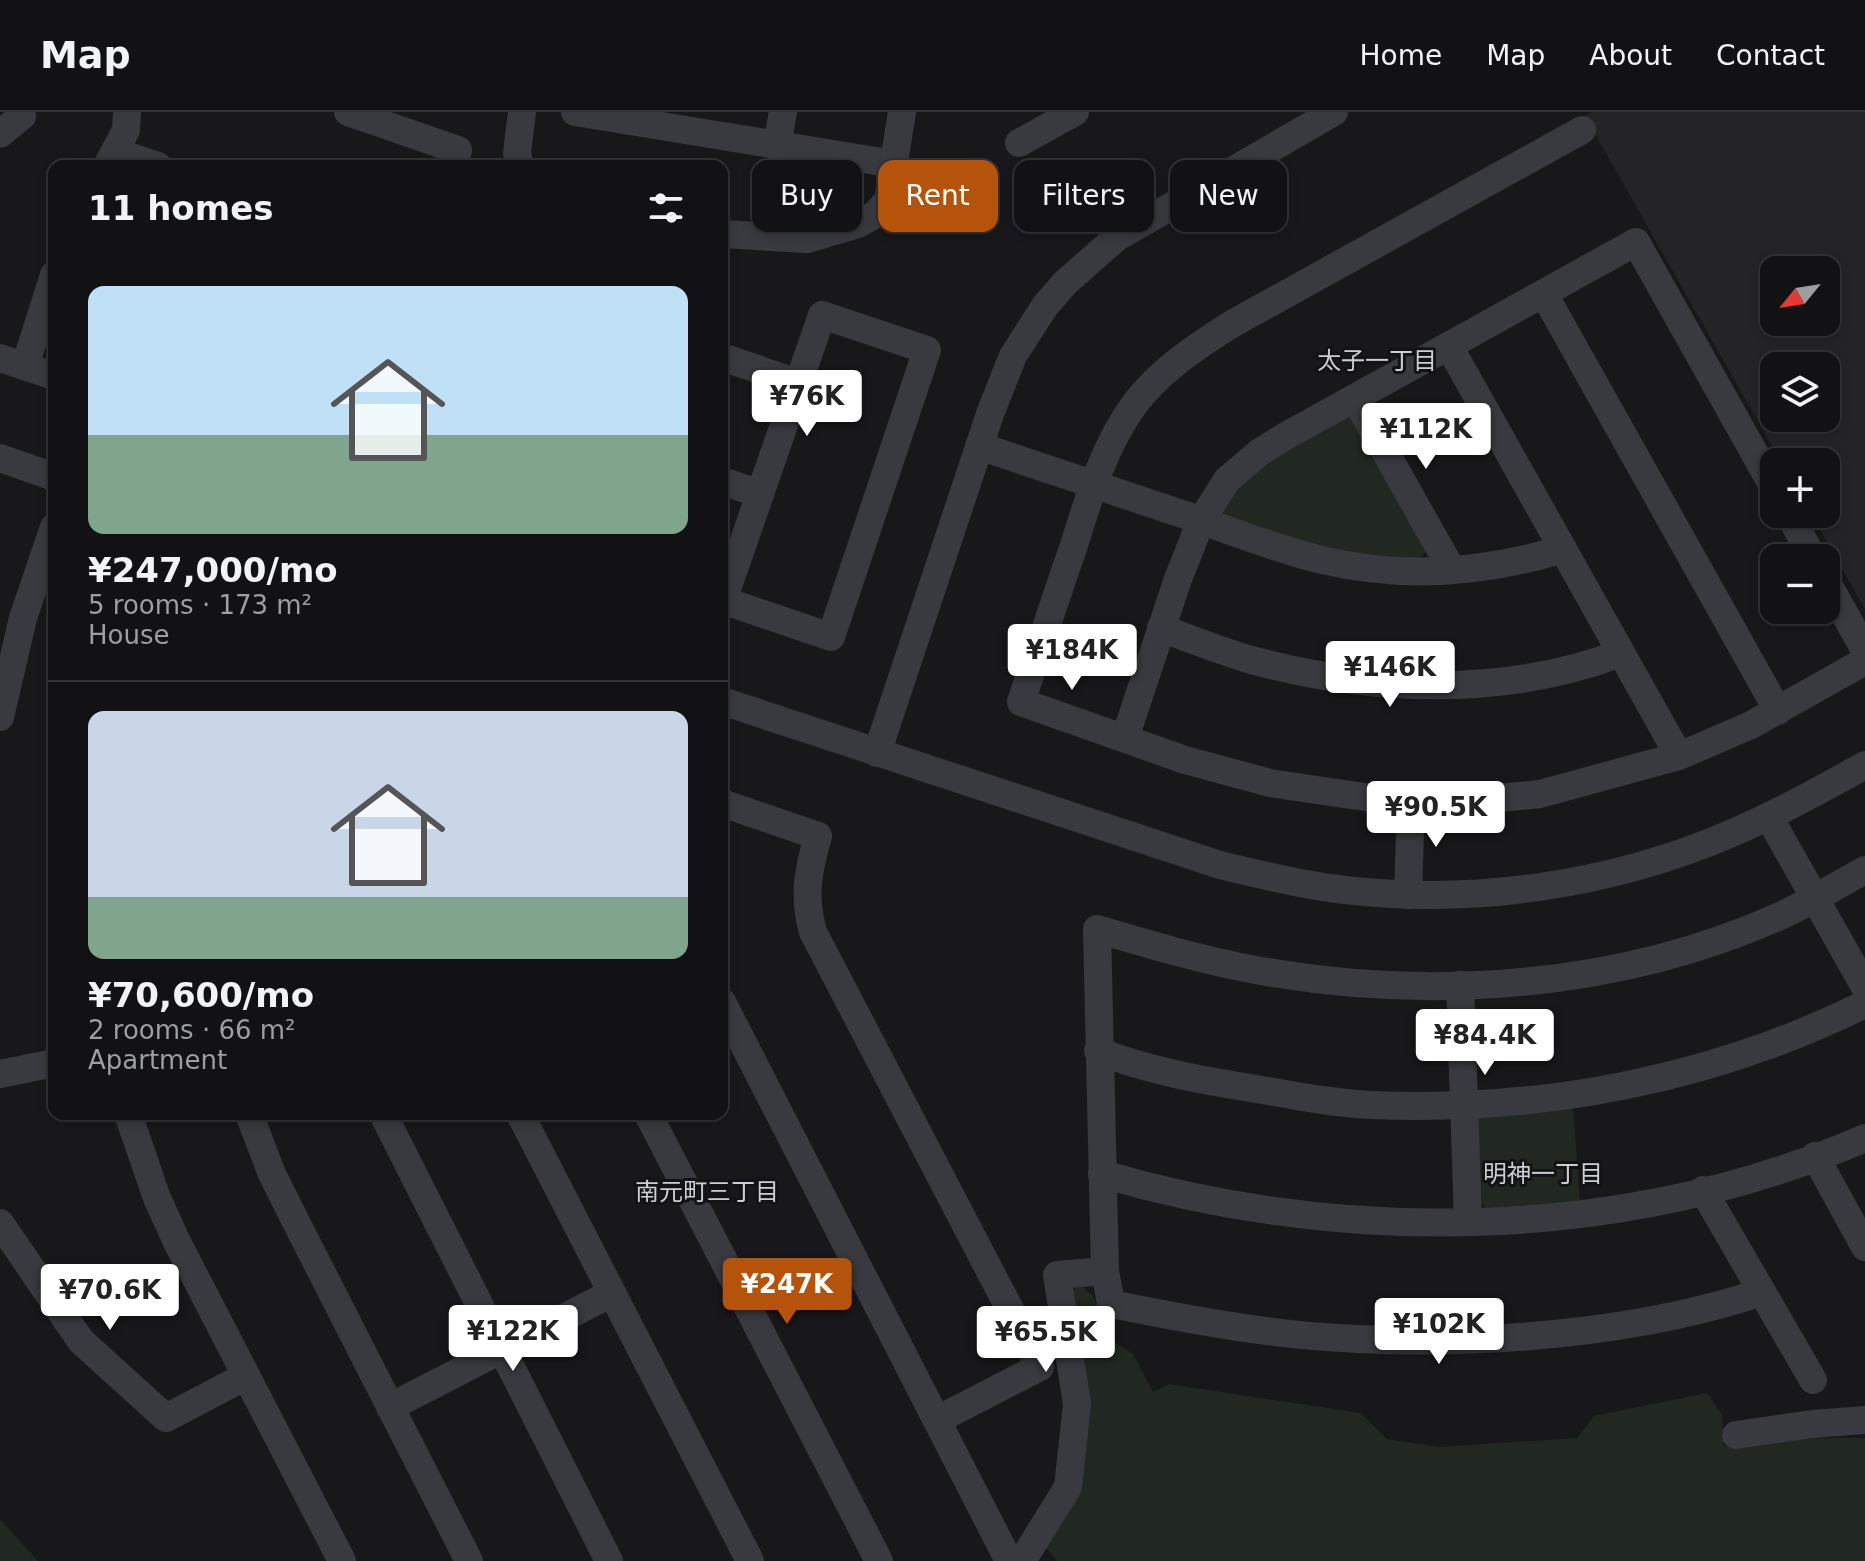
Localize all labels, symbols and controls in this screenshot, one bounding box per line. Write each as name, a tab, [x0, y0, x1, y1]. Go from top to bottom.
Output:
text: Map	[40, 33, 131, 77]
text: Home	[1359, 39, 1442, 72]
text: Map	[1486, 39, 1545, 72]
text: About	[1589, 39, 1672, 72]
text: Contact	[1716, 39, 1825, 72]
chip: Buy	[752, 160, 862, 232]
chip: Rent	[878, 160, 998, 232]
chip: Filters	[1014, 160, 1154, 232]
chip: New	[1170, 160, 1287, 232]
icon: filters	[644, 186, 688, 230]
text: 11 homes	[88, 188, 273, 228]
north arrow	[1760, 256, 1840, 336]
map controls	[1760, 256, 1840, 624]
icon: home	[316, 338, 460, 482]
district label: 太子一丁目	[1317, 347, 1437, 375]
button: layers	[1760, 352, 1840, 432]
pin: ¥76K	[760, 370, 854, 438]
text: ¥76K	[770, 381, 844, 411]
pin: ¥112K	[1370, 403, 1482, 471]
text: ¥112K	[1380, 414, 1472, 444]
button: +	[1760, 448, 1840, 528]
button: −	[1760, 544, 1840, 624]
text: ¥247,000/mo	[88, 550, 338, 590]
text: 5 rooms · 173 m²	[88, 590, 312, 620]
text: House	[88, 620, 169, 650]
pin: ¥184K	[1016, 624, 1128, 692]
text: ¥184K	[1026, 635, 1118, 665]
pin: ¥146K	[1334, 641, 1446, 709]
text: ¥146K	[1344, 652, 1436, 682]
icon: home	[316, 763, 460, 907]
pin: ¥90.5K	[1371, 781, 1501, 849]
text: ¥90.5K	[1385, 792, 1487, 822]
text: ¥70,600/mo	[88, 975, 314, 1015]
pin: ¥84.4K	[1420, 1009, 1550, 1077]
text: 2 rooms · 66 m²	[88, 1015, 296, 1045]
text: ¥84.4K	[1434, 1020, 1536, 1050]
text: Apartment	[88, 1045, 227, 1075]
district label: 明神一丁目	[1483, 1160, 1603, 1188]
district label: 南元町三丁目	[635, 1178, 779, 1206]
pin: ¥247K	[731, 1258, 843, 1326]
pin: ¥70.6K	[45, 1264, 175, 1332]
text: ¥247K	[741, 1269, 833, 1299]
text: ¥70.6K	[59, 1275, 161, 1305]
pin: ¥102K	[1383, 1298, 1495, 1366]
pin: ¥122K	[457, 1305, 569, 1373]
pin: ¥65.5K	[981, 1306, 1111, 1374]
text: ¥102K	[1393, 1309, 1485, 1339]
text: ¥122K	[467, 1316, 559, 1346]
text: ¥65.5K	[995, 1317, 1097, 1347]

